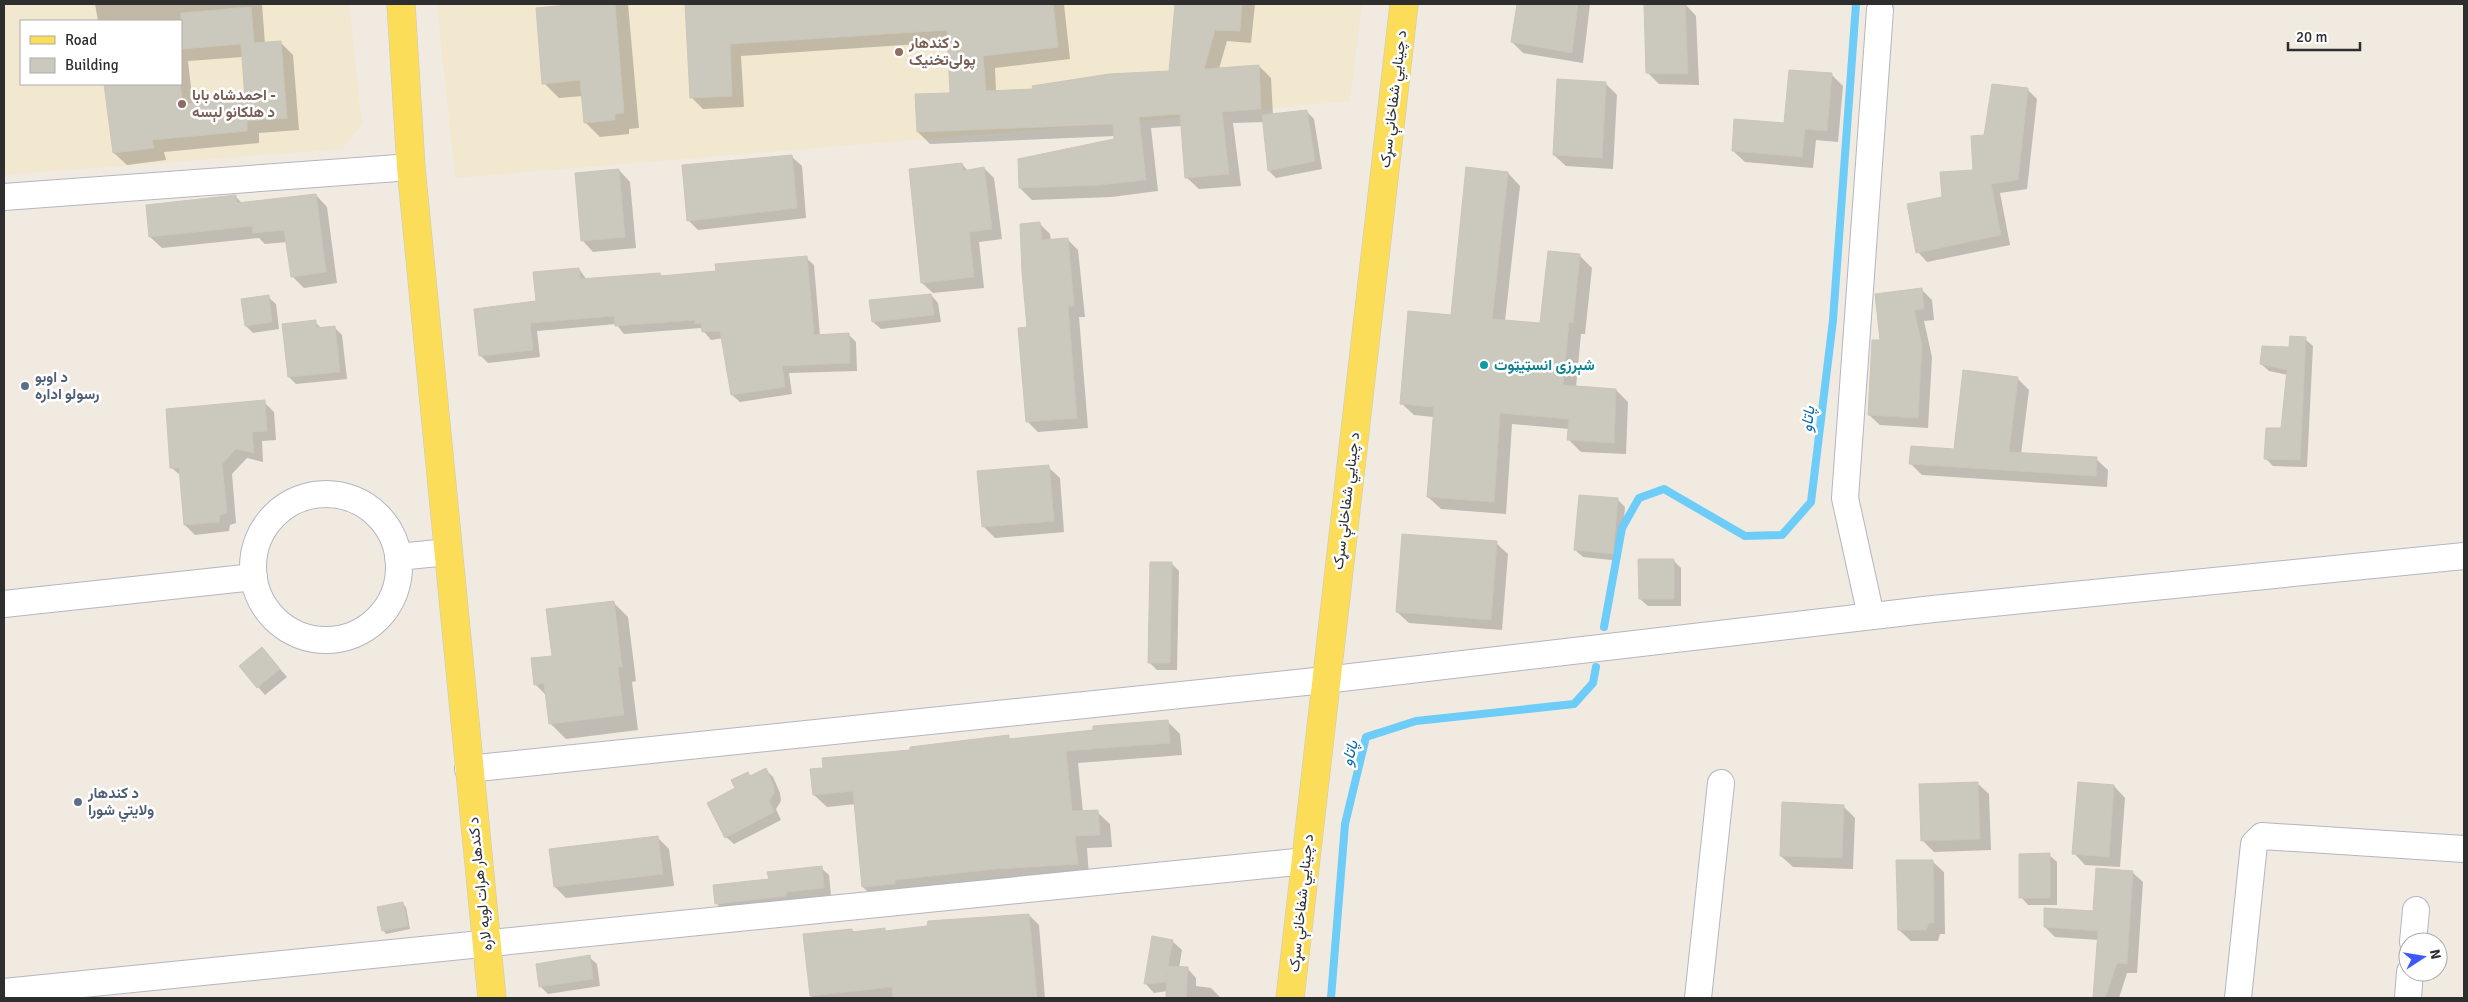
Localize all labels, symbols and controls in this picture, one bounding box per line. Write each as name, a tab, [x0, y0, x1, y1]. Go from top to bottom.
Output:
legend	[20, 20, 182, 85]
scale bar	[2288, 20, 2360, 52]
text: 20 m	[2296, 28, 2327, 46]
street label: د چينايي شفاخانې سړک	[1376, 29, 1415, 169]
text: Road	[65, 31, 97, 49]
place label: د کندهار پولی‌تخنیک	[908, 34, 976, 70]
marker: د کندهار پولی‌تخنیک	[893, 46, 905, 58]
text: Building	[65, 56, 119, 74]
place label: احمدشاه بابا - د هلکانو لېسه	[192, 86, 276, 123]
marker: احمدشاه بابا - د هلکانو لېسه	[176, 98, 188, 110]
place label: شېرزی انسټيټوت	[1494, 356, 1595, 376]
marker: شېرزی انسټيټوت	[1478, 359, 1490, 371]
place label: د اوبو رسولو اداره	[35, 368, 99, 403]
marker: د اوبو رسولو اداره	[19, 380, 31, 392]
water label: پاتاو	[1796, 404, 1821, 433]
street label: د چينايي شفاخانې سړک	[1329, 431, 1368, 571]
water label: پاتاو	[1337, 737, 1364, 769]
place label: د کندهار ولايتي شورا	[87, 784, 154, 823]
marker: د کندهار ولايتي شورا	[72, 796, 84, 808]
street label: د کندهار هرات لویه لاره	[464, 816, 496, 952]
street label: د چينايي شفاخانې سړک	[1285, 833, 1322, 973]
north arrow	[2398, 932, 2448, 982]
text: N	[2426, 948, 2445, 961]

